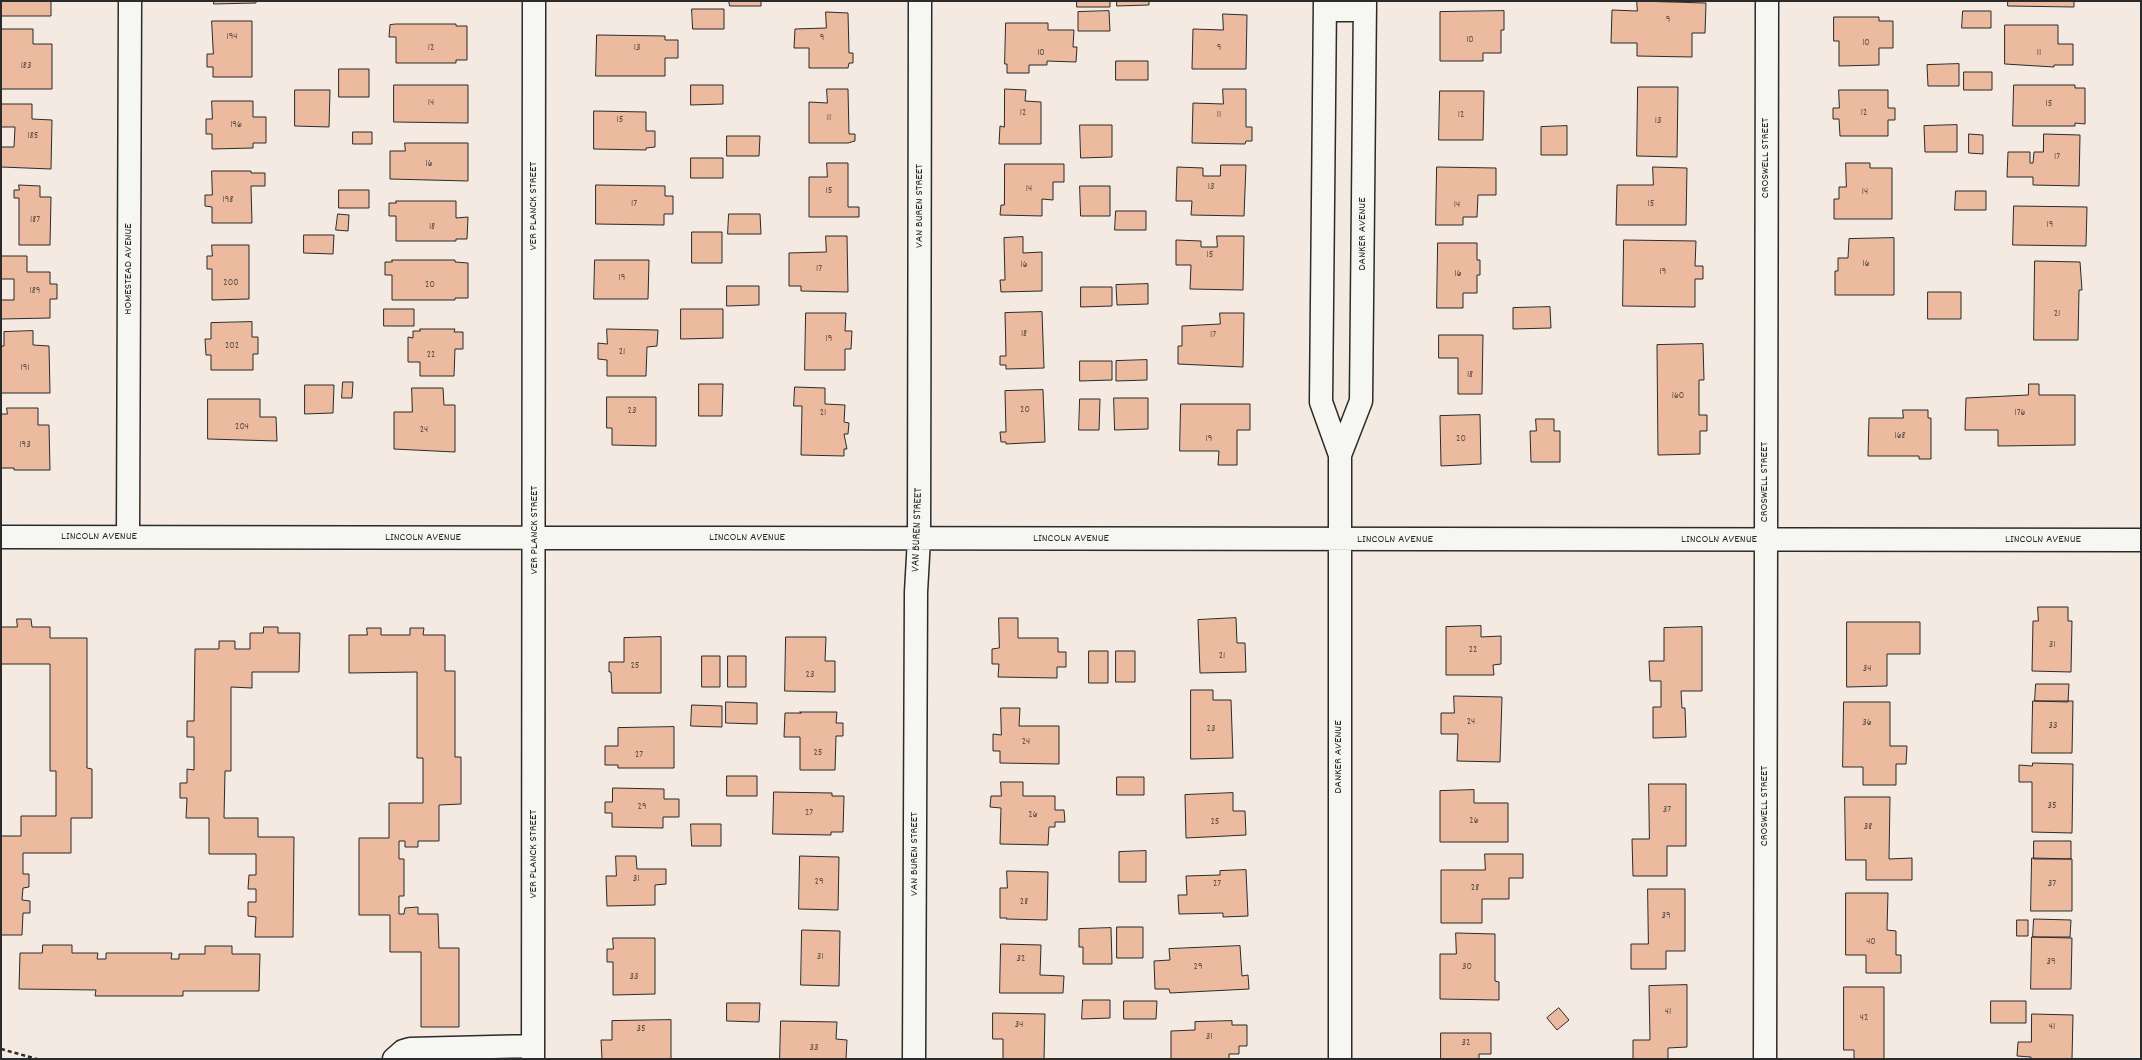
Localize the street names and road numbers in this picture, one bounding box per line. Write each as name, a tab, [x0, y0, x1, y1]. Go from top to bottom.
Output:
street label: CROSWELL STREET	[1759, 118, 1773, 198]
street label: VER PLANCK STREET	[527, 162, 541, 250]
street label: VAN BUREN STREET	[913, 164, 927, 248]
street label: DANKER AVENUE	[1356, 197, 1370, 271]
street label: HOMESTEAD AVENUE	[122, 223, 136, 315]
street label: CROSWELL STREET	[1758, 442, 1772, 522]
street label: VER PLANCK STREET	[528, 486, 542, 574]
street label: VAN BUREN STREET	[909, 488, 927, 572]
street label: LINCOLN AVENUE	[61, 530, 137, 544]
street label: LINCOLN AVENUE	[385, 531, 461, 545]
street label: LINCOLN AVENUE	[709, 531, 785, 545]
street label: LINCOLN AVENUE	[1033, 532, 1109, 546]
street label: LINCOLN AVENUE	[1357, 533, 1433, 547]
street label: LINCOLN AVENUE	[1681, 533, 1757, 547]
street label: LINCOLN AVENUE	[2005, 533, 2081, 547]
street label: DANKER AVENUE	[1332, 720, 1346, 794]
street label: CROSWELL STREET	[1758, 766, 1772, 846]
street label: VER PLANCK STREET	[527, 810, 541, 898]
street label: VAN BUREN STREET	[908, 812, 922, 896]

